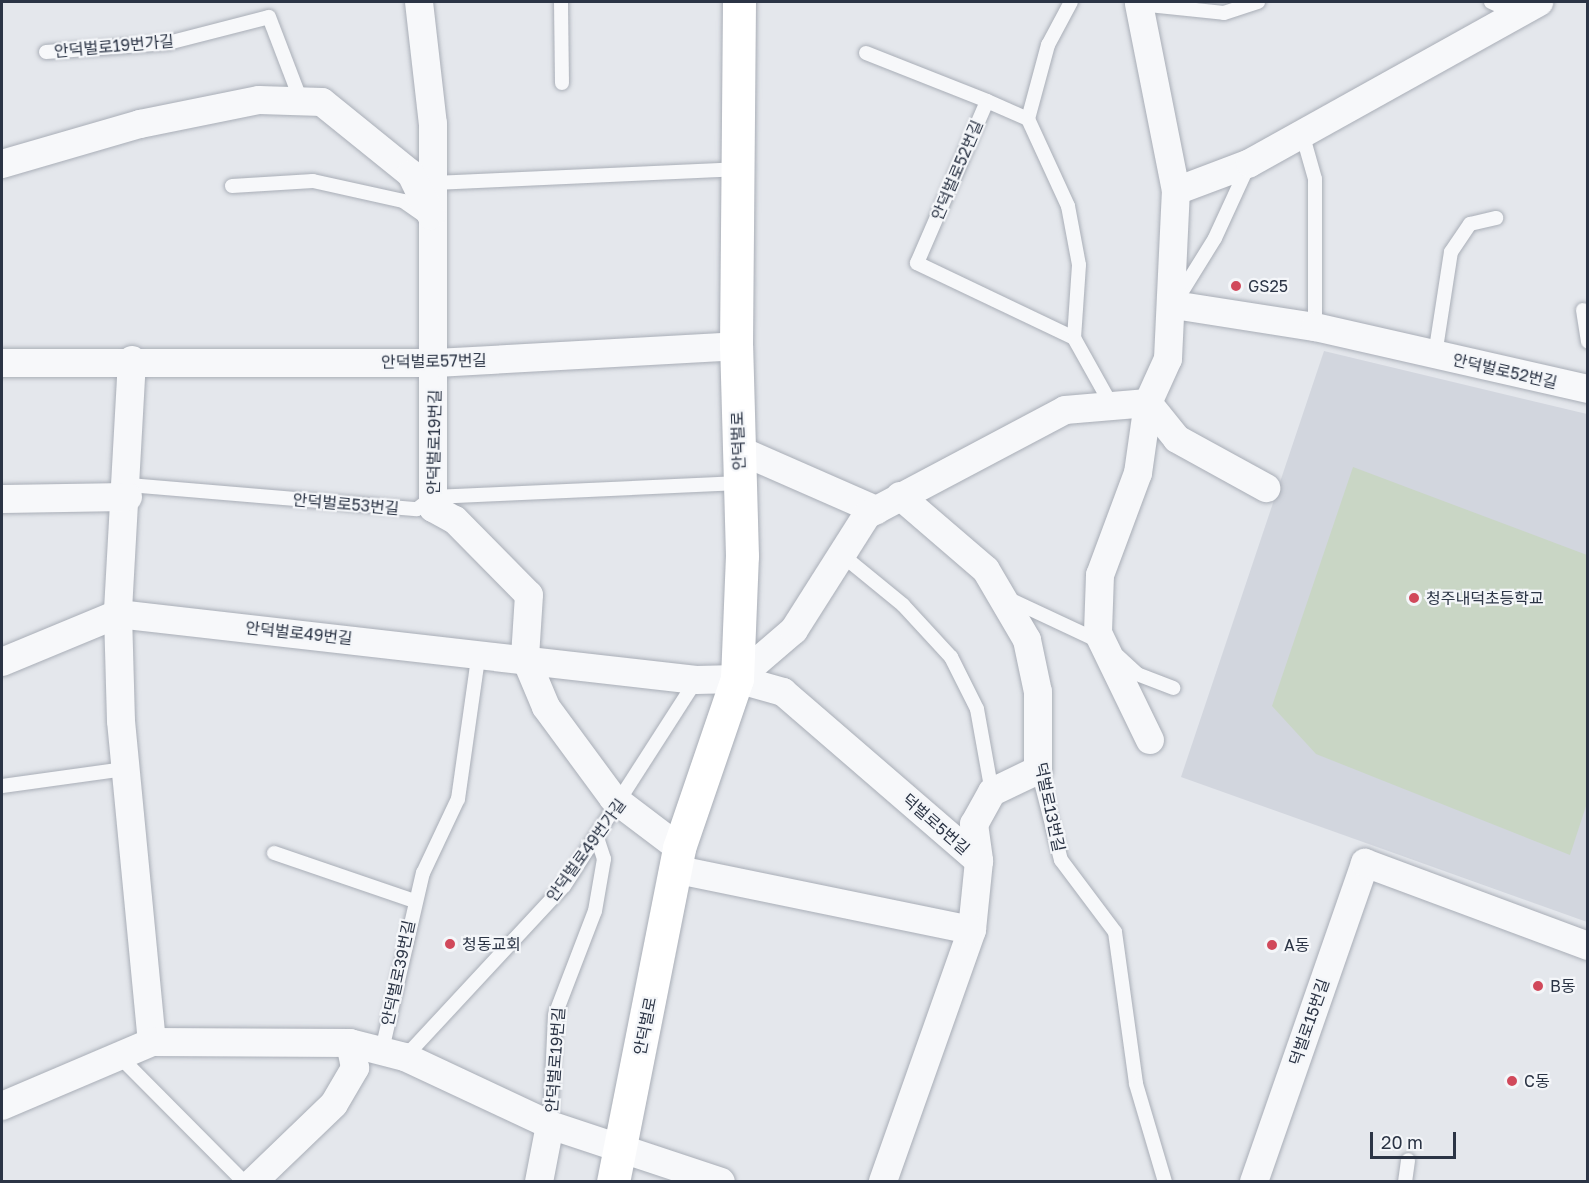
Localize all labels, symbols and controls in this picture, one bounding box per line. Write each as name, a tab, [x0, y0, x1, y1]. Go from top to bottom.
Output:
street label: 안덕벌로19번가길	[53, 31, 175, 61]
street label: 안덕벌로52번길	[927, 117, 987, 223]
place label: GS25	[1248, 276, 1288, 296]
marker: GS25	[1229, 279, 1243, 293]
street label: 안덕벌로57번길	[381, 350, 487, 372]
street label: 안덕벌로52번길	[1451, 350, 1559, 392]
street label: 안덕벌로19번길	[423, 389, 445, 495]
street label: 안덕벌로	[727, 411, 749, 471]
street label: 안덕벌로53번길	[292, 490, 400, 518]
place label: 청주내덕초등학교	[1426, 588, 1544, 608]
marker: 청주내덕초등학교	[1407, 591, 1421, 605]
street label: 안덕벌로49번길	[244, 618, 354, 648]
street label: 덕벌로13번길	[1031, 761, 1069, 853]
street label: 덕벌로5번길	[898, 790, 974, 858]
street label: 안덕벌로49번가길	[542, 795, 630, 905]
street label: 안덕벌로39번길	[377, 918, 419, 1028]
place label: 청동교회	[462, 934, 521, 954]
place label: A동	[1284, 935, 1309, 955]
marker: 청동교회	[443, 937, 457, 951]
marker: A동	[1265, 938, 1279, 952]
street label: 덕벌로15번길	[1285, 976, 1333, 1068]
place label: B동	[1550, 976, 1575, 996]
marker: B동	[1531, 979, 1545, 993]
street label: 안덕벌로	[630, 995, 660, 1057]
street label: 안덕벌로19번길	[542, 1007, 568, 1113]
place label: C동	[1524, 1071, 1550, 1091]
marker: C동	[1505, 1074, 1519, 1088]
scale bar	[1373, 1120, 1458, 1158]
text: 20 m	[1381, 1131, 1423, 1153]

